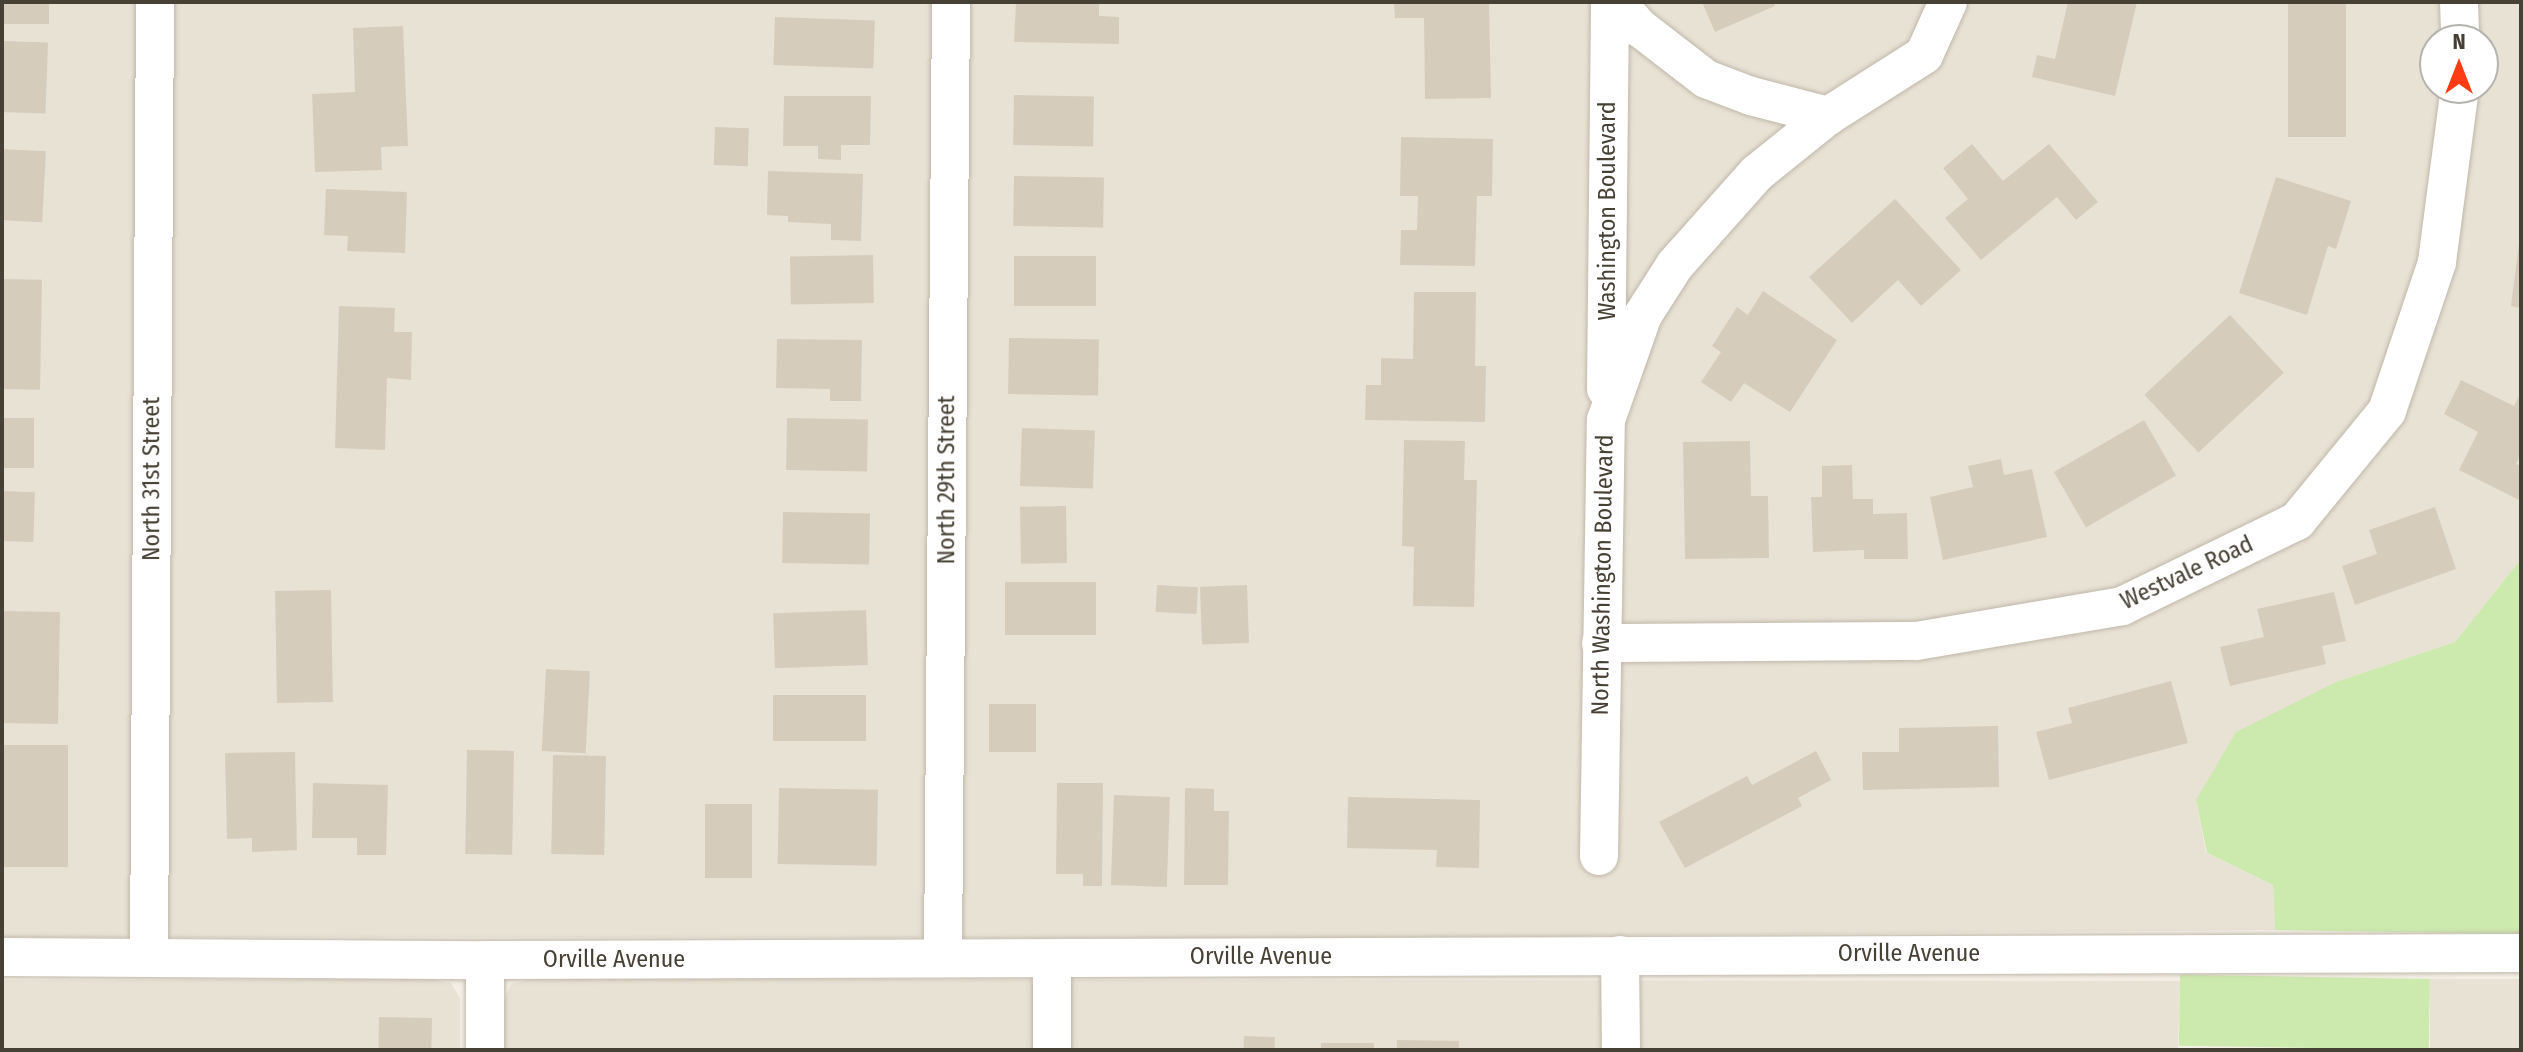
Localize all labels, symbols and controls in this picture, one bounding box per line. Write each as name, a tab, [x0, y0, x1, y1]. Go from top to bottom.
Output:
north arrow	[2419, 24, 2499, 104]
text: N	[2452, 28, 2466, 55]
street label: Washington Boulevard	[1594, 101, 1622, 321]
street label: North 29th Street	[933, 396, 961, 564]
street label: North 31st Street	[138, 397, 166, 561]
street label: North Washington Boulevard	[1586, 434, 1620, 716]
street label: Westvale Road	[2116, 530, 2258, 616]
street label: Orville Avenue	[1838, 940, 1980, 968]
street label: Orville Avenue	[1190, 943, 1332, 971]
street label: Orville Avenue	[543, 946, 685, 974]

